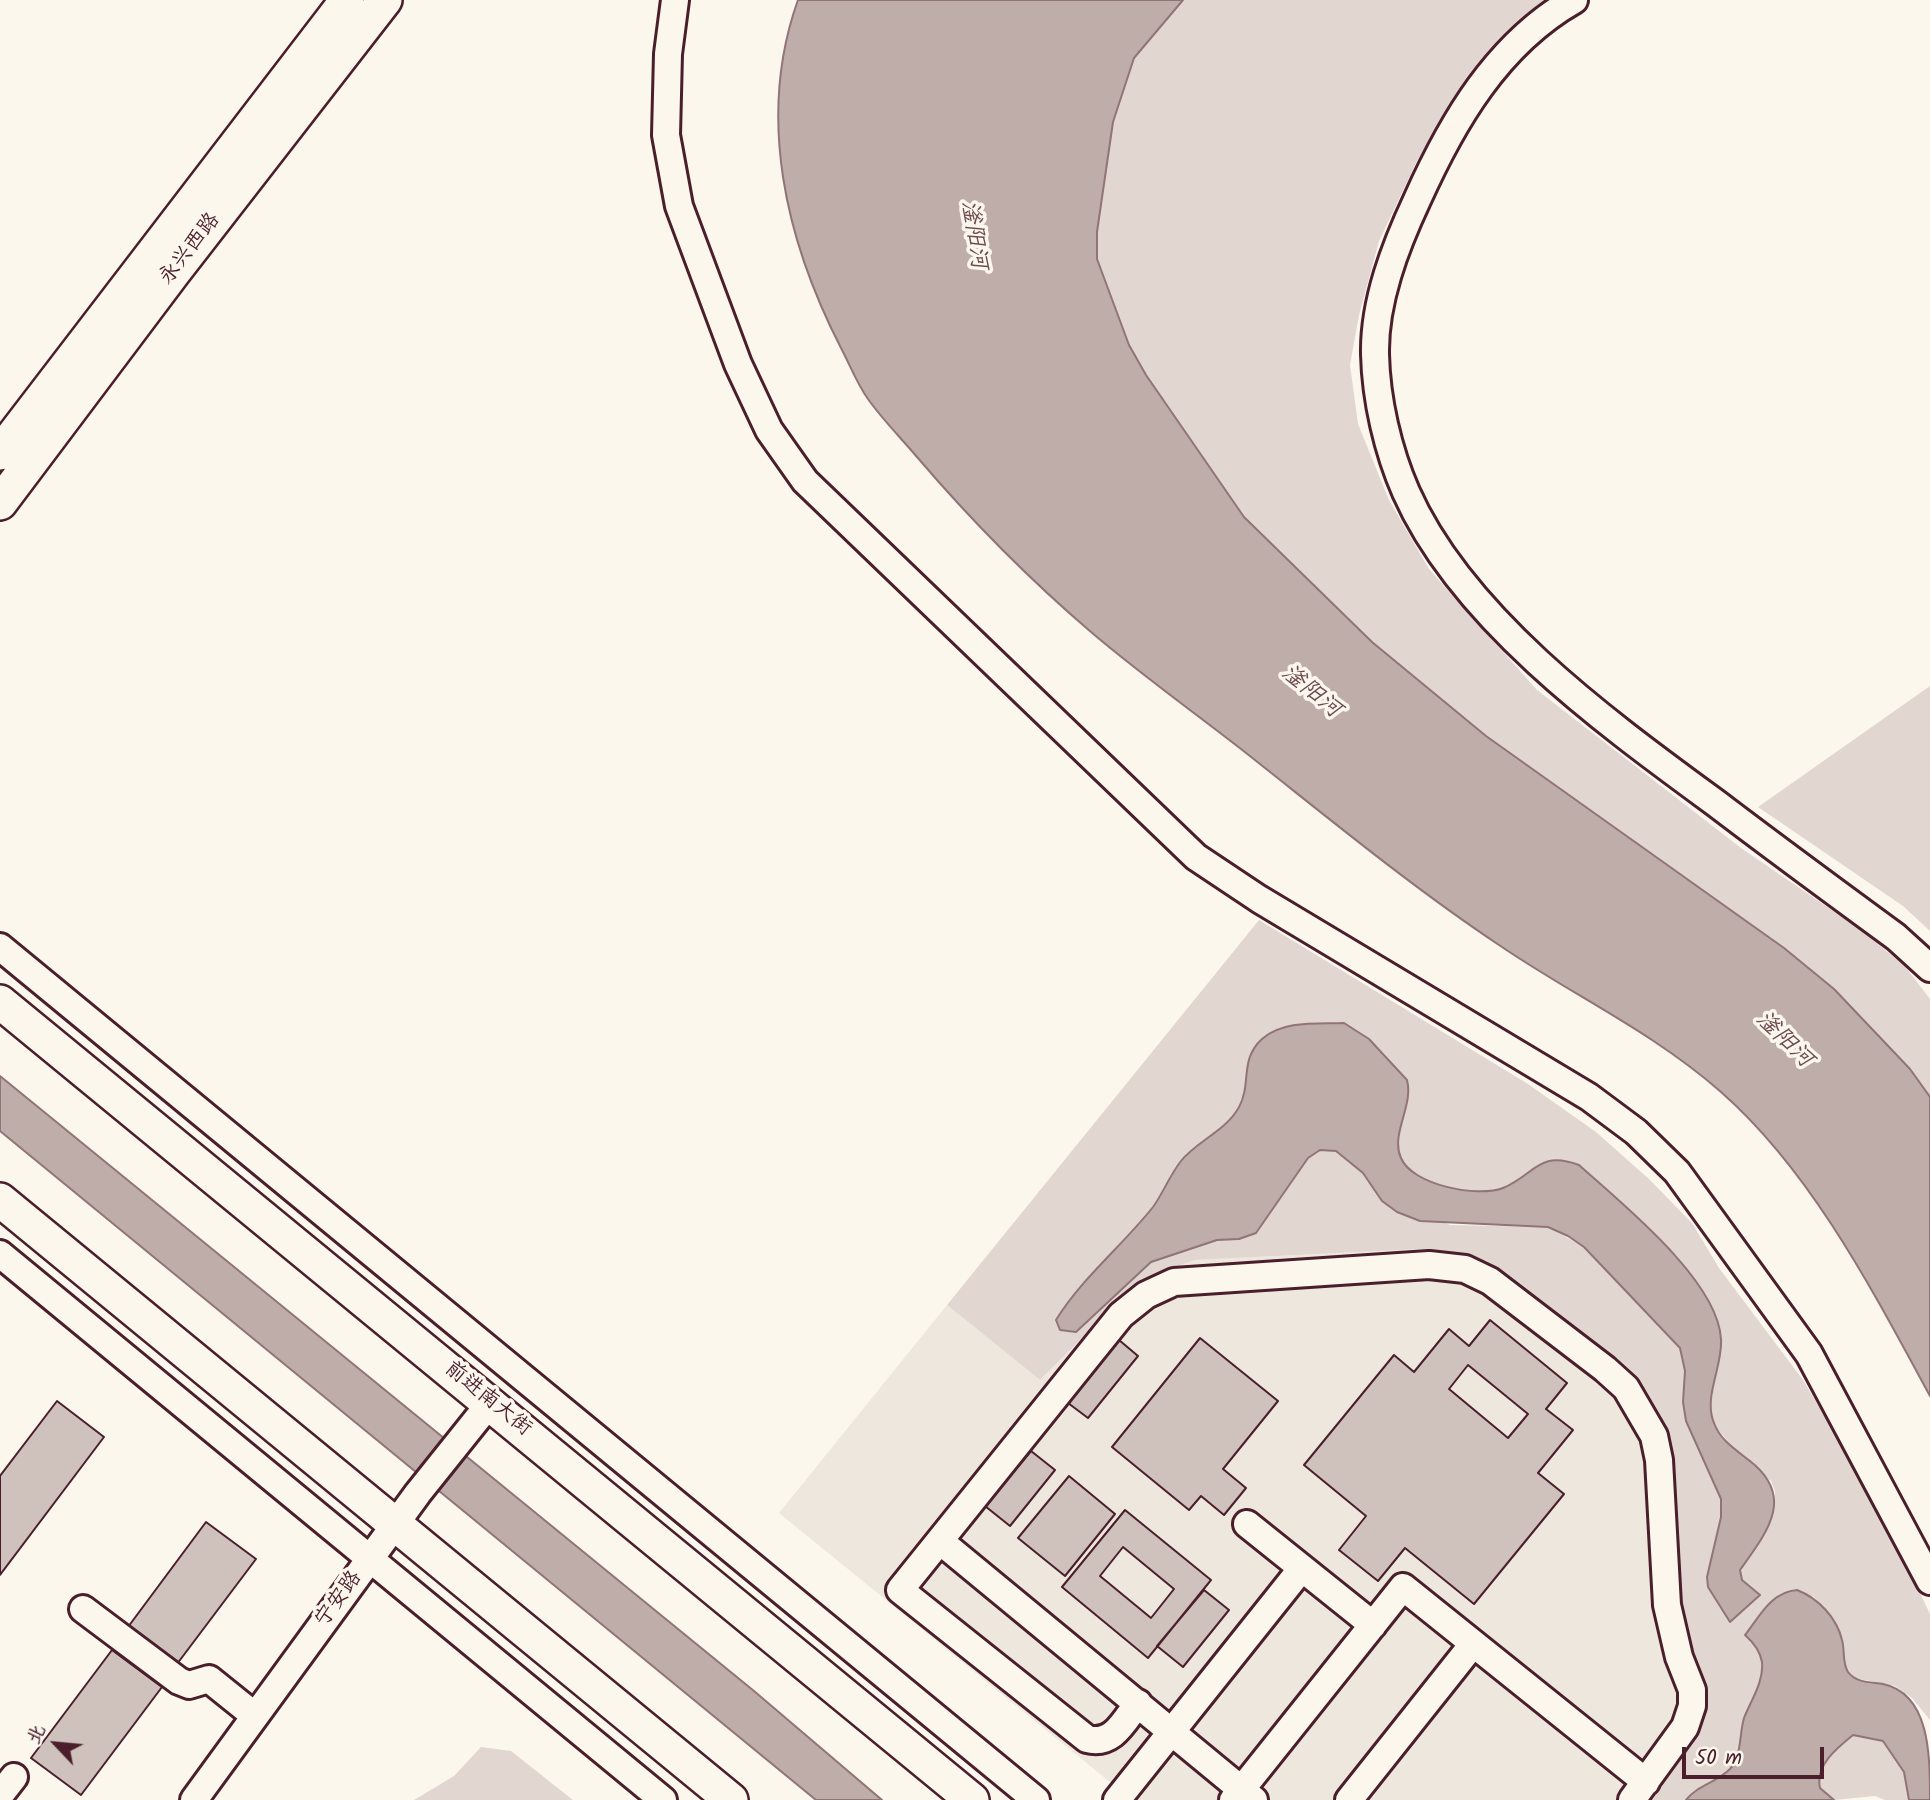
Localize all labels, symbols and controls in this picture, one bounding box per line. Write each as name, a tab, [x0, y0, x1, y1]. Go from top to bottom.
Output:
water label: 滏阳河	[953, 199, 991, 271]
street label: 永兴西路	[155, 209, 227, 291]
water label: 滏阳河	[1275, 661, 1345, 725]
water label: 滏阳河	[1749, 1007, 1817, 1075]
street label: 前进南大街	[438, 1357, 536, 1443]
street label: 宁安路	[311, 1567, 369, 1633]
north arrow	[21, 1709, 91, 1779]
text: 北	[19, 1720, 55, 1750]
scale bar	[1685, 1734, 1827, 1778]
text: 50 m	[1695, 1742, 1742, 1775]

